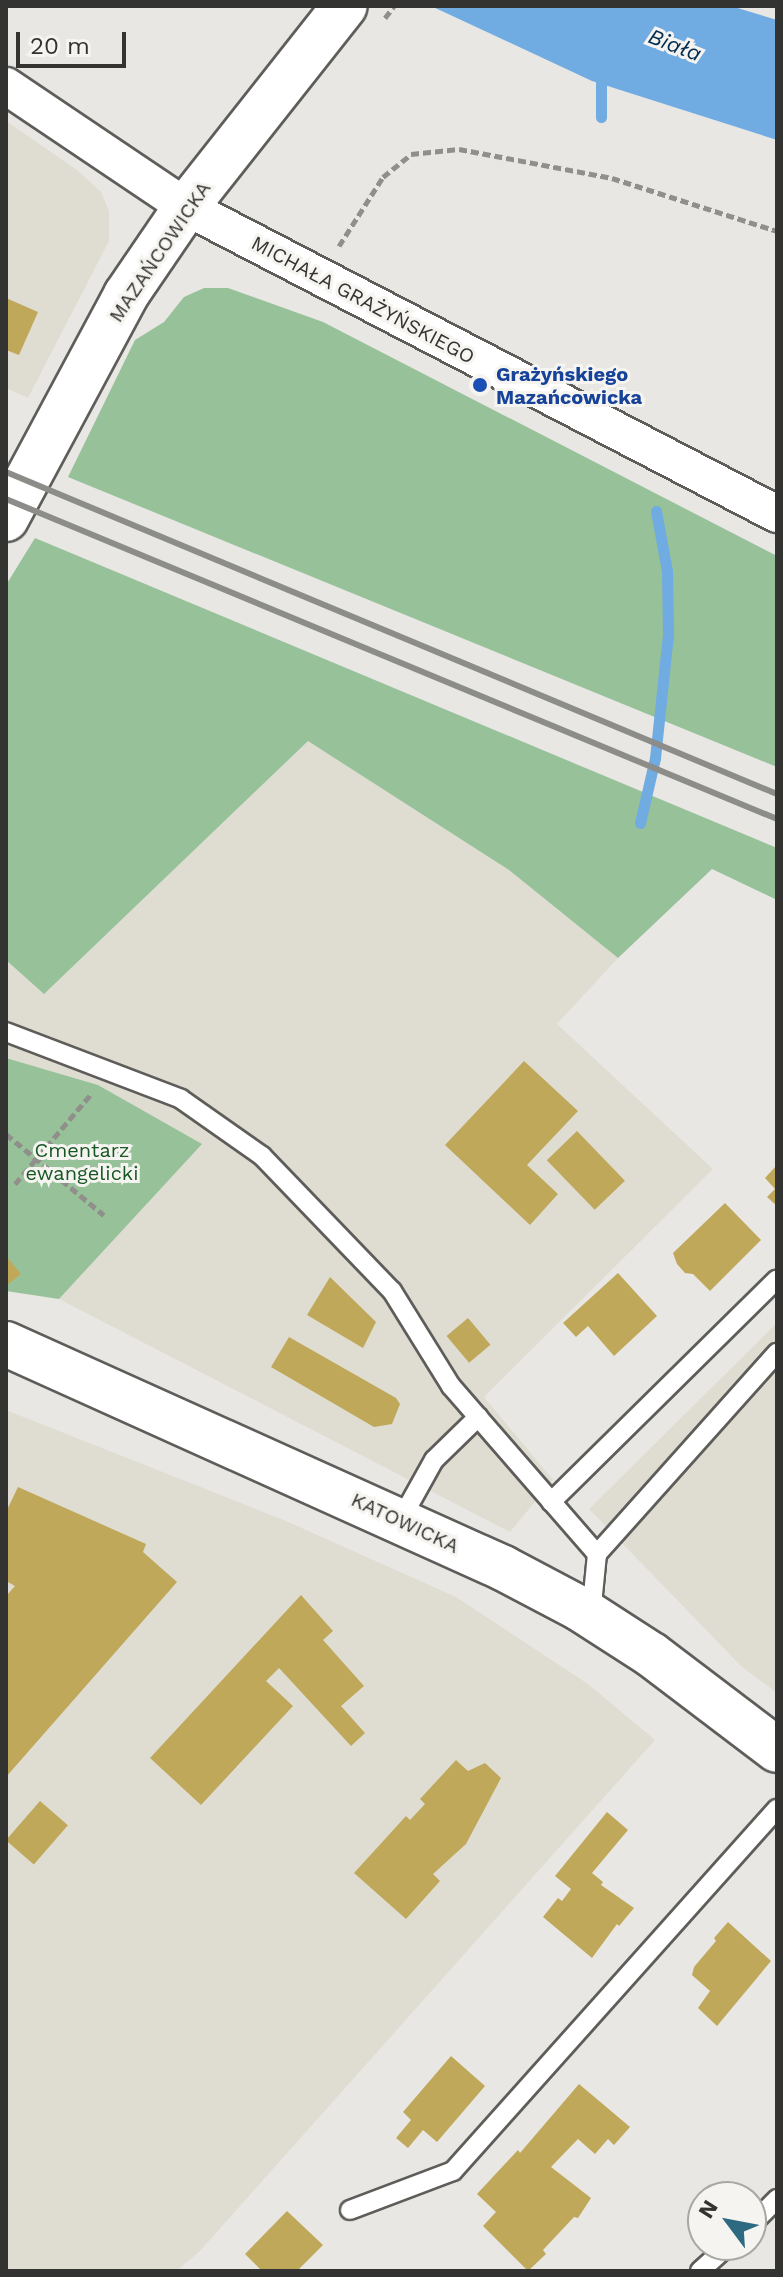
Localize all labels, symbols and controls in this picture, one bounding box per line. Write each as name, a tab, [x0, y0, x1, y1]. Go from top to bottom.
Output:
scale bar	[20, 16, 130, 66]
water label: Biała	[645, 23, 705, 67]
text: 20 m	[30, 32, 90, 60]
street label: MAZAŃCOWICKA	[104, 177, 216, 327]
street label: MICHAŁA GRAŻYŃSKIEGO	[247, 231, 479, 369]
place label: Grażyńskiego Mazańcowicka	[496, 362, 642, 409]
marker: Grażyńskiego Mazańcowicka	[471, 376, 489, 394]
park label: Cmentarz ewangelicki	[26, 1139, 138, 1186]
street label: KATOWICKA	[347, 1488, 463, 1558]
north arrow	[687, 2181, 767, 2261]
text: N	[693, 2196, 723, 2223]

